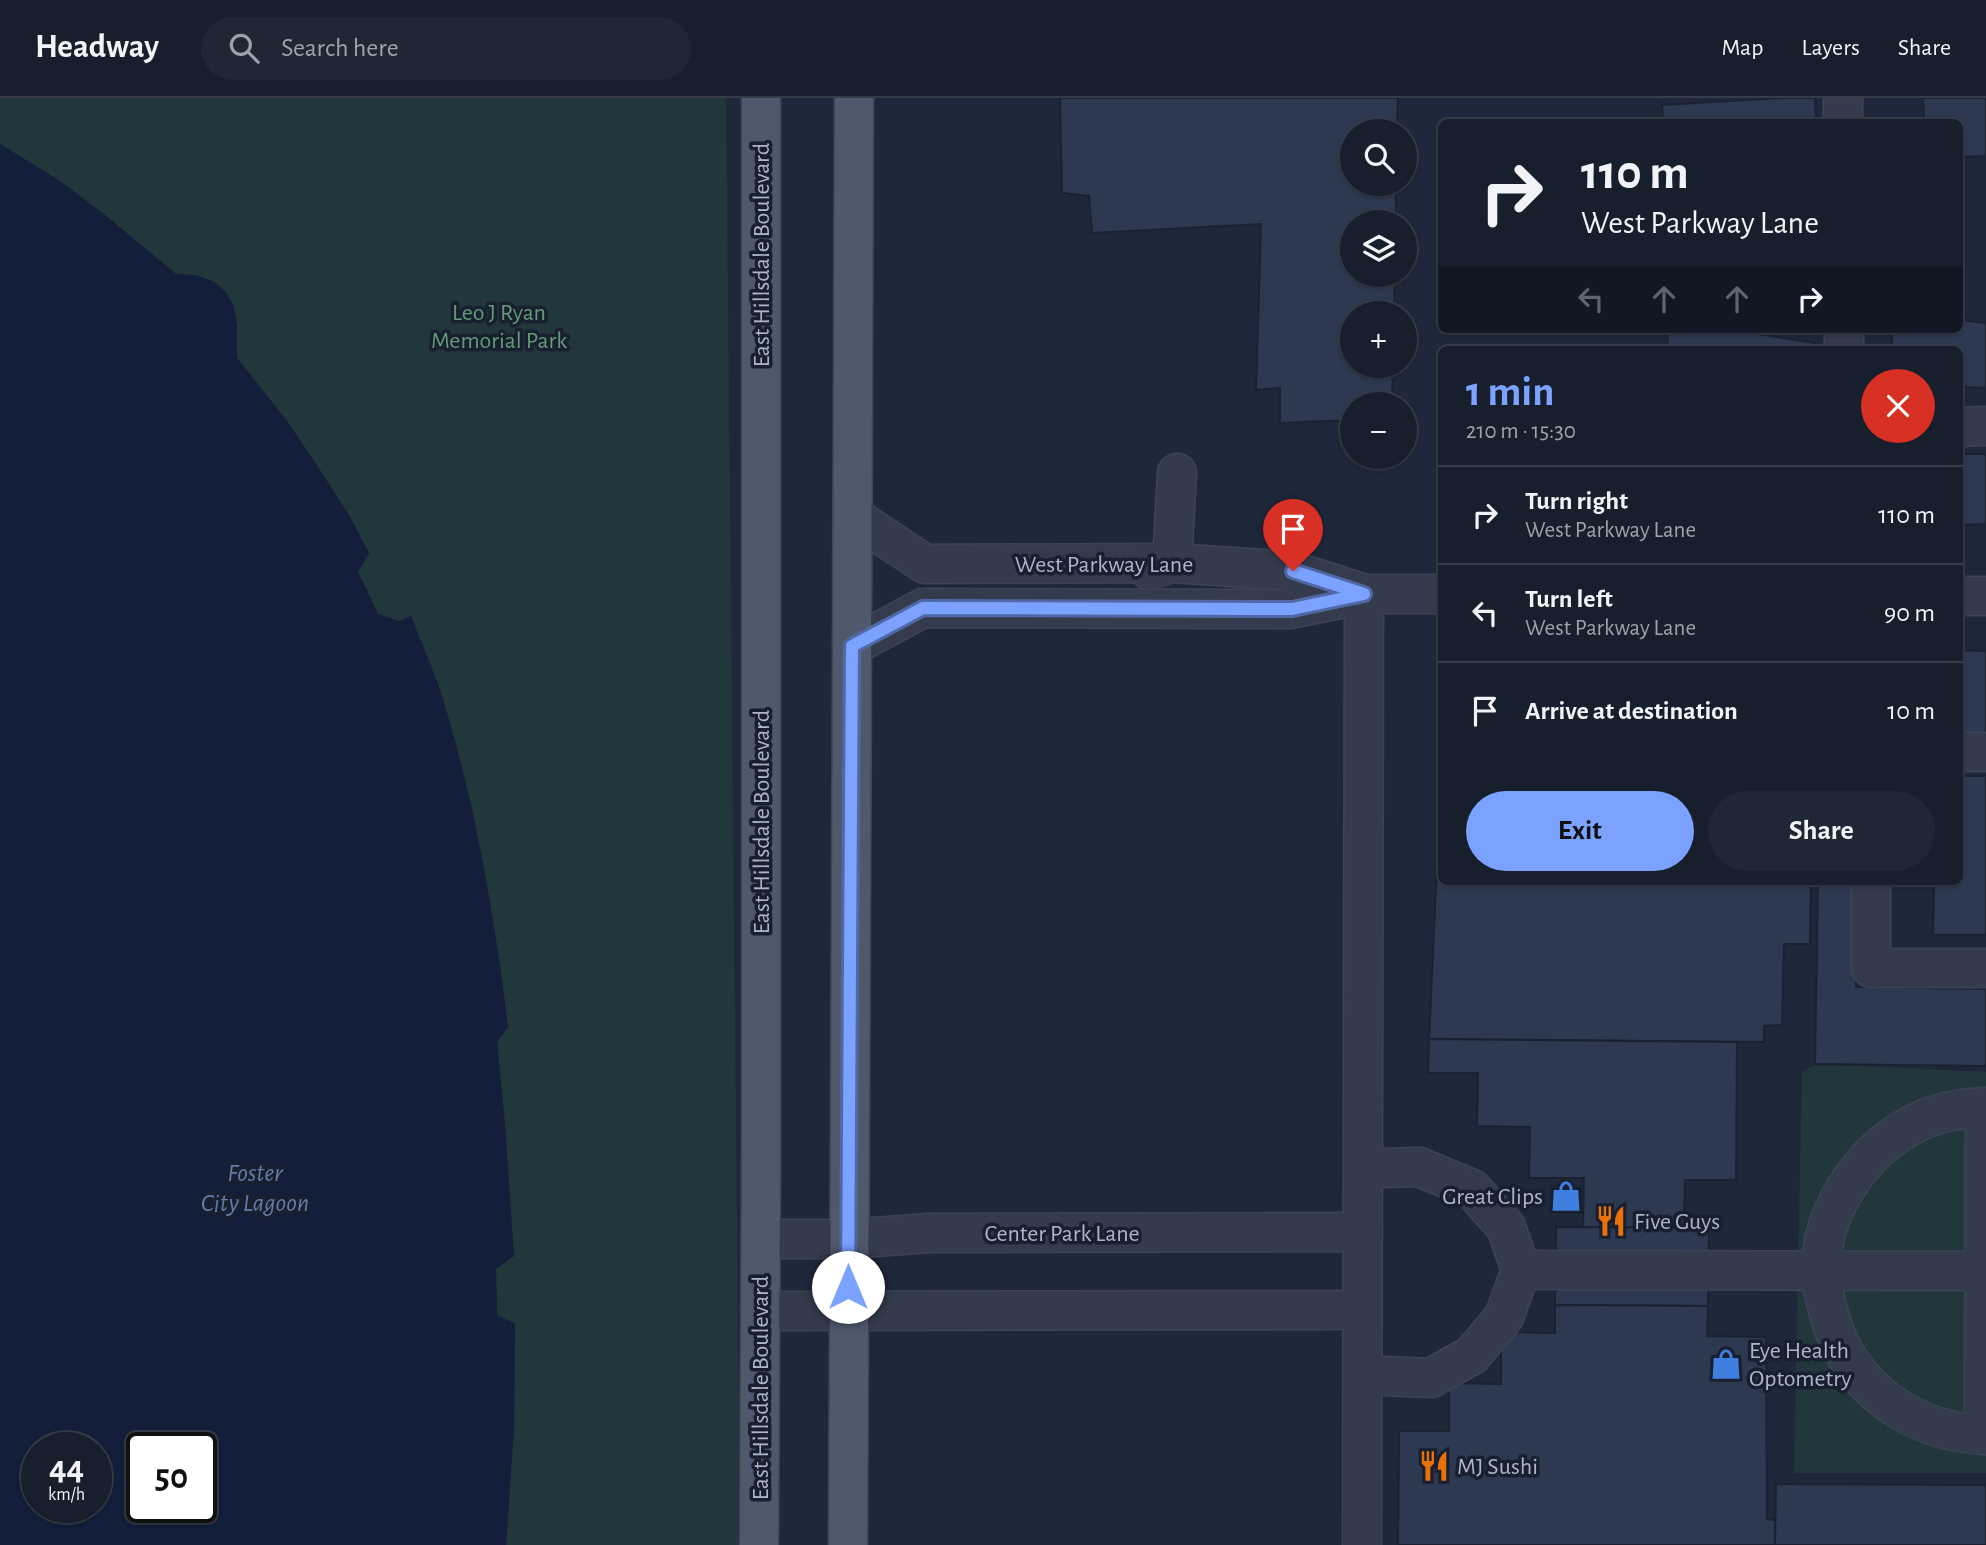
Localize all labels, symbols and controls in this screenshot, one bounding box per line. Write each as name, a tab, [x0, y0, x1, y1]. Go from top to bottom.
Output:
search box	[201, 17, 691, 80]
icon: search	[225, 29, 263, 67]
text: Headway	[35, 31, 159, 64]
text: Search here	[281, 35, 399, 61]
text: Map	[1721, 36, 1763, 60]
text: Layers	[1801, 36, 1860, 60]
text: Share	[1898, 36, 1951, 60]
map controls	[1340, 119, 1417, 469]
button: search	[1340, 119, 1417, 196]
street label: East Hillsdale Boulevard	[750, 143, 774, 367]
icon: right	[1466, 147, 1557, 238]
text: 110 m	[1581, 149, 1689, 198]
text: West Parkway Lane	[1581, 207, 1819, 239]
button: layers	[1340, 210, 1417, 287]
icon: left	[1572, 280, 1610, 318]
icon: ahead	[1645, 280, 1683, 318]
icon: ahead	[1718, 280, 1756, 318]
icon: right	[1791, 280, 1829, 318]
park label: Leo J Ryan Memorial Park	[431, 301, 567, 353]
button: +	[1340, 301, 1417, 378]
button: close	[1861, 369, 1935, 443]
text: 1 min	[1466, 371, 1555, 413]
button: −	[1340, 392, 1417, 469]
text: 210 m · 15:30	[1466, 420, 1576, 443]
text: Turn right	[1525, 488, 1628, 514]
icon: right	[1466, 496, 1504, 534]
pin	[1263, 499, 1323, 571]
text: 110 m	[1878, 502, 1935, 528]
icon: arrive	[1274, 510, 1312, 548]
text: West Parkway Lane	[1525, 519, 1696, 542]
street label: West Parkway Lane	[1015, 553, 1193, 577]
text: Turn left	[1525, 586, 1613, 612]
icon: left	[1466, 594, 1504, 632]
text: 90 m	[1884, 600, 1935, 626]
text: West Parkway Lane	[1525, 617, 1696, 640]
icon: arrive	[1466, 692, 1504, 730]
text: Arrive at destination	[1525, 698, 1738, 724]
text: 10 m	[1887, 698, 1935, 724]
street label: East Hillsdale Boulevard	[750, 710, 774, 934]
button: Exit	[1466, 791, 1694, 871]
button: Share	[1708, 791, 1935, 871]
water label: Foster City Lagoon	[201, 1160, 309, 1216]
shop icon: Great Clips	[1549, 1179, 1583, 1213]
place label: Great Clips	[1442, 1185, 1543, 1209]
restaurant icon: Five Guys	[1594, 1204, 1628, 1238]
place label: Five Guys	[1634, 1210, 1720, 1234]
street label: Center Park Lane	[984, 1222, 1140, 1246]
position arrow	[811, 1250, 885, 1324]
street label: East Hillsdale Boulevard	[749, 1276, 773, 1500]
place label: Eye Health Optometry	[1749, 1339, 1852, 1391]
shop icon: Eye Health Optometry	[1709, 1347, 1743, 1381]
speed limit sign: 50	[126, 1432, 217, 1523]
restaurant icon: MJ Sushi	[1417, 1449, 1451, 1483]
text: 44	[49, 1451, 84, 1486]
place label: MJ Sushi	[1457, 1455, 1538, 1479]
text: km/h	[48, 1486, 85, 1504]

